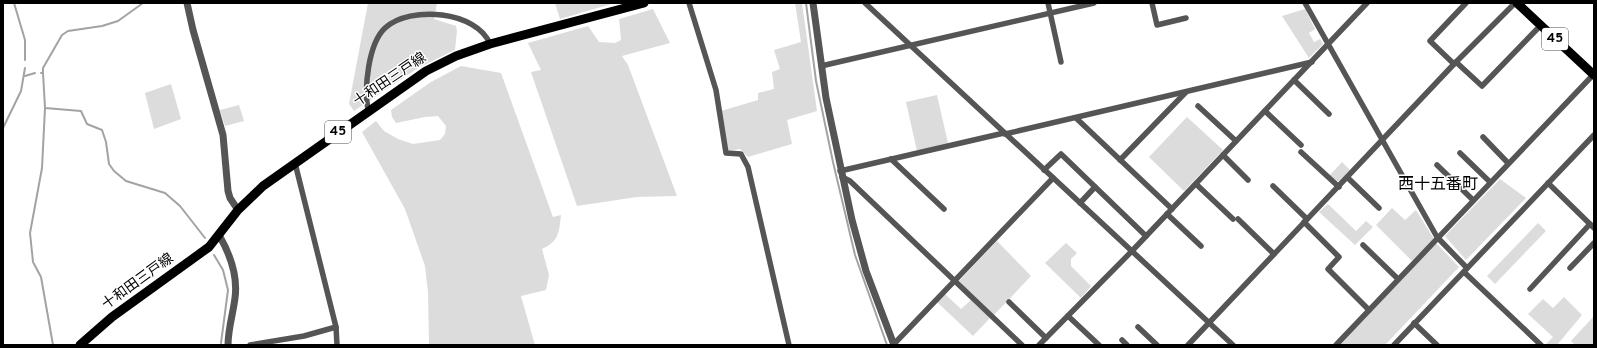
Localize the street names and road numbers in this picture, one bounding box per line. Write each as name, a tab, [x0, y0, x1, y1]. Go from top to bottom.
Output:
road number: 45	[1542, 28, 1568, 50]
street label: 十和田三戸線	[350, 49, 430, 111]
road number: 45	[325, 121, 351, 143]
street label: 十和田三戸線	[99, 250, 177, 314]

